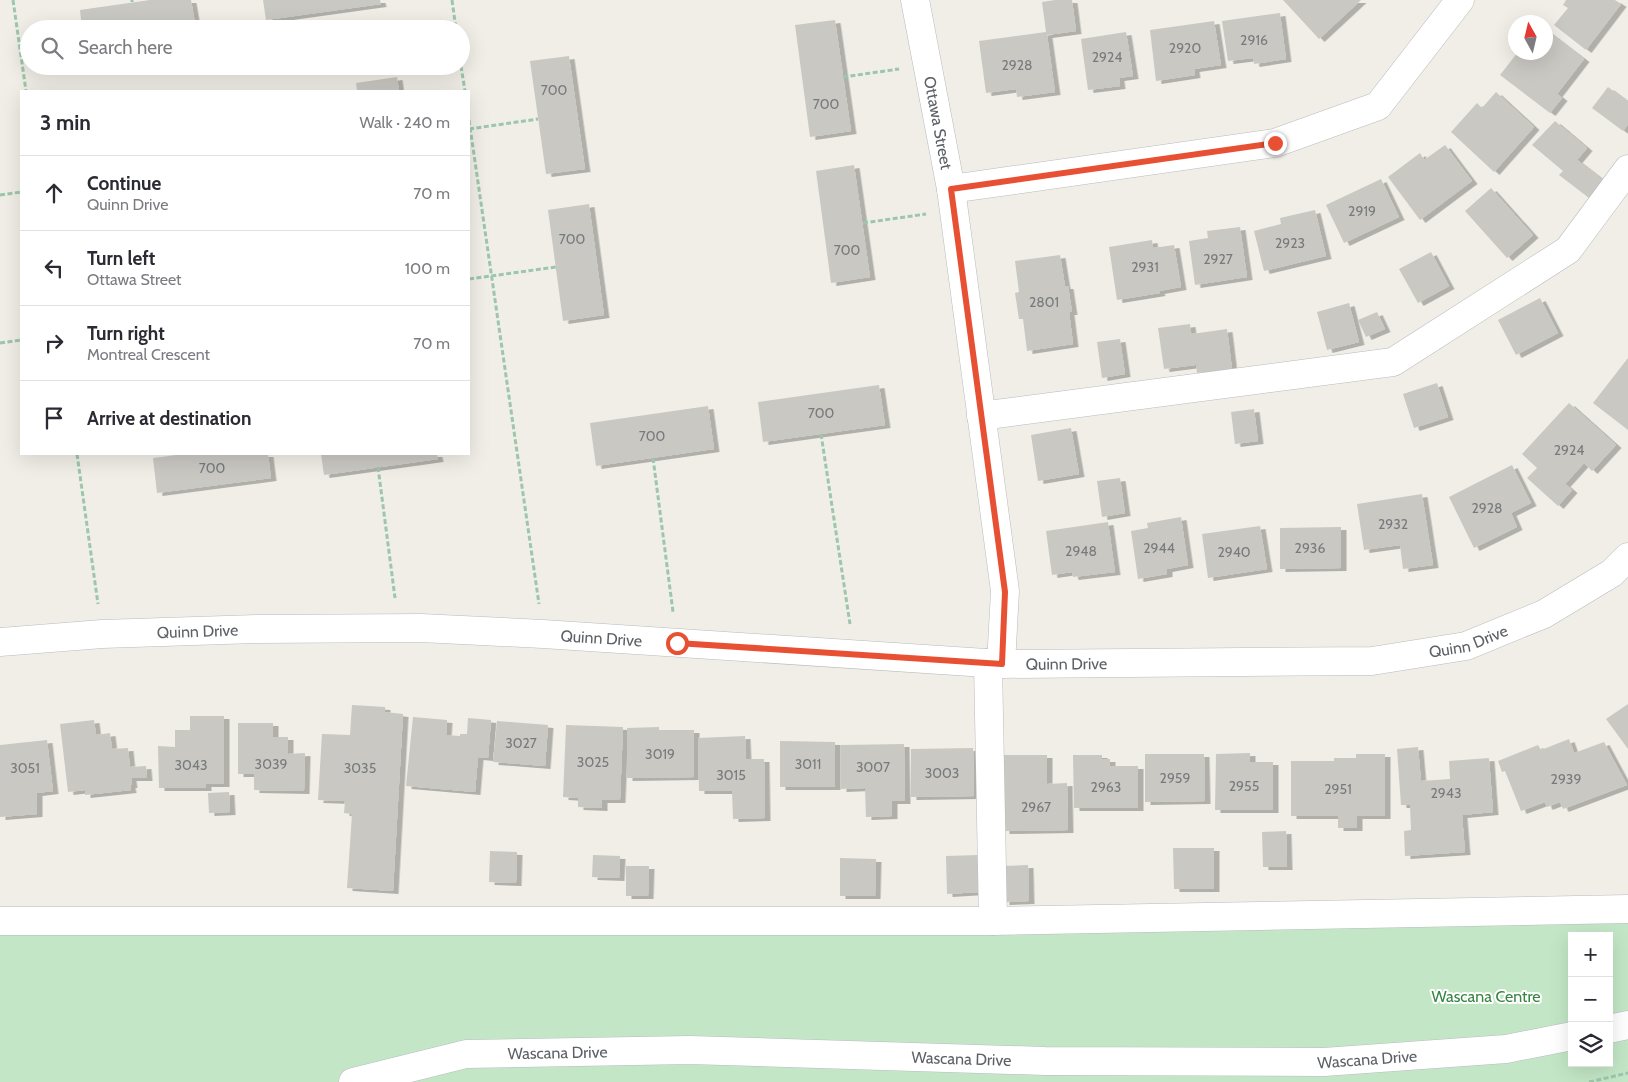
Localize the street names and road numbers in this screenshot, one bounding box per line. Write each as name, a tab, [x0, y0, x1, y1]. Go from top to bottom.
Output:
street label: Ottawa Street	[920, 75, 957, 172]
street label: Quinn Drive	[157, 620, 239, 642]
street label: Quinn Drive	[1427, 621, 1510, 661]
street label: Quinn Drive	[560, 626, 643, 650]
street label: Quinn Drive	[1026, 654, 1107, 673]
street label: Wascana Drive	[507, 1042, 608, 1063]
street label: Wascana Drive	[1317, 1046, 1418, 1072]
street label: Wascana Drive	[911, 1047, 1012, 1069]

